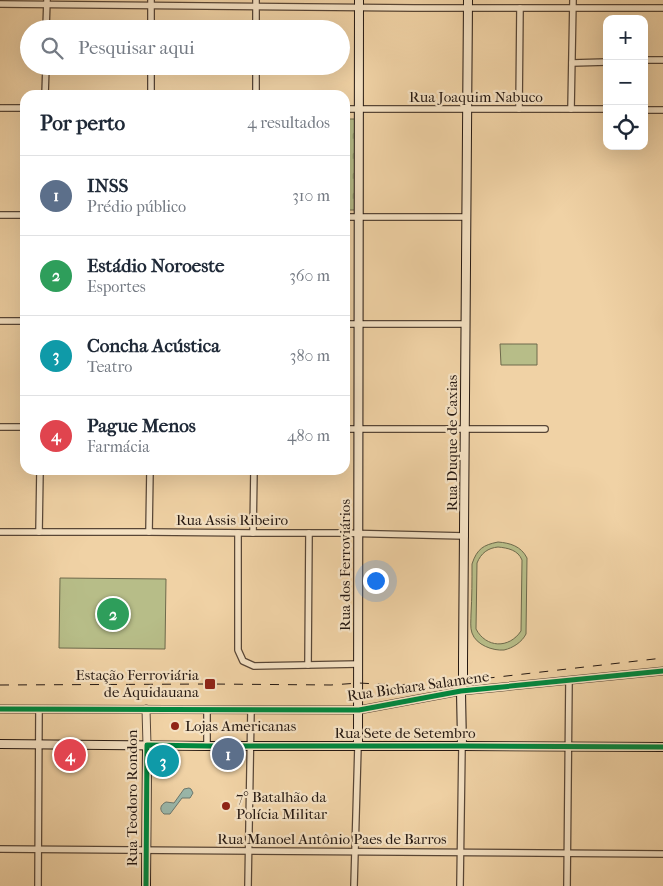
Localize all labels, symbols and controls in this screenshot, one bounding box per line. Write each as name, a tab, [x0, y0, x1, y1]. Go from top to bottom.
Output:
map controls	[603, 15, 648, 150]
button: +	[603, 15, 648, 60]
search box	[20, 20, 350, 75]
icon: search	[38, 34, 66, 62]
text: Pesquisar aqui	[78, 37, 195, 59]
button: −	[603, 60, 648, 105]
street label: Rua Joaquim Nabuco	[409, 88, 543, 106]
button: locate	[603, 105, 648, 150]
text: Por perto	[40, 111, 125, 135]
text: 4 resultados	[247, 113, 330, 132]
text: INSS	[87, 175, 128, 197]
text: 1	[53, 186, 59, 205]
text: 310 m	[292, 186, 330, 205]
text: Prédio público	[87, 197, 186, 216]
text: Estádio Noroeste	[87, 255, 224, 277]
text: 2	[52, 266, 60, 285]
text: 360 m	[289, 266, 330, 285]
text: Esportes	[87, 277, 146, 296]
text: Concha Acústica	[87, 335, 220, 357]
text: 3	[53, 346, 59, 365]
text: 380 m	[290, 346, 330, 365]
text: Teatro	[87, 357, 132, 376]
street label: Rua Duque de Caxias	[443, 374, 461, 511]
text: Pague Menos	[87, 415, 196, 437]
text: 4	[51, 426, 61, 445]
text: 480 m	[287, 426, 330, 445]
text: Farmácia	[87, 437, 150, 456]
street label: Rua dos Ferroviários	[336, 499, 354, 631]
street label: Rua Assis Ribeiro	[176, 511, 288, 529]
your location	[363, 568, 389, 594]
pin: 2	[97, 595, 129, 633]
place label: Estação Ferroviária de Aquidauana	[76, 666, 200, 701]
street label: Rua Bichara Salamene	[346, 667, 491, 705]
marker: Estação Ferroviária de Aquidauana	[203, 677, 217, 691]
place label: Lojas Americanas	[185, 717, 297, 735]
marker: Lojas Americanas	[169, 720, 181, 732]
street label: Rua Sete de Setembro	[334, 724, 476, 742]
street label: Rua Teodoro Rondon	[123, 729, 141, 867]
pin: 1	[212, 735, 244, 773]
pin: 4	[54, 736, 86, 774]
pin: 3	[147, 742, 179, 780]
place label: 7° Batalhão da Polícia Militar	[236, 788, 328, 823]
marker: 7° Batalhão da Polícia Militar	[220, 800, 232, 812]
street label: Rua Manoel Antônio Paes de Barros	[217, 830, 447, 848]

